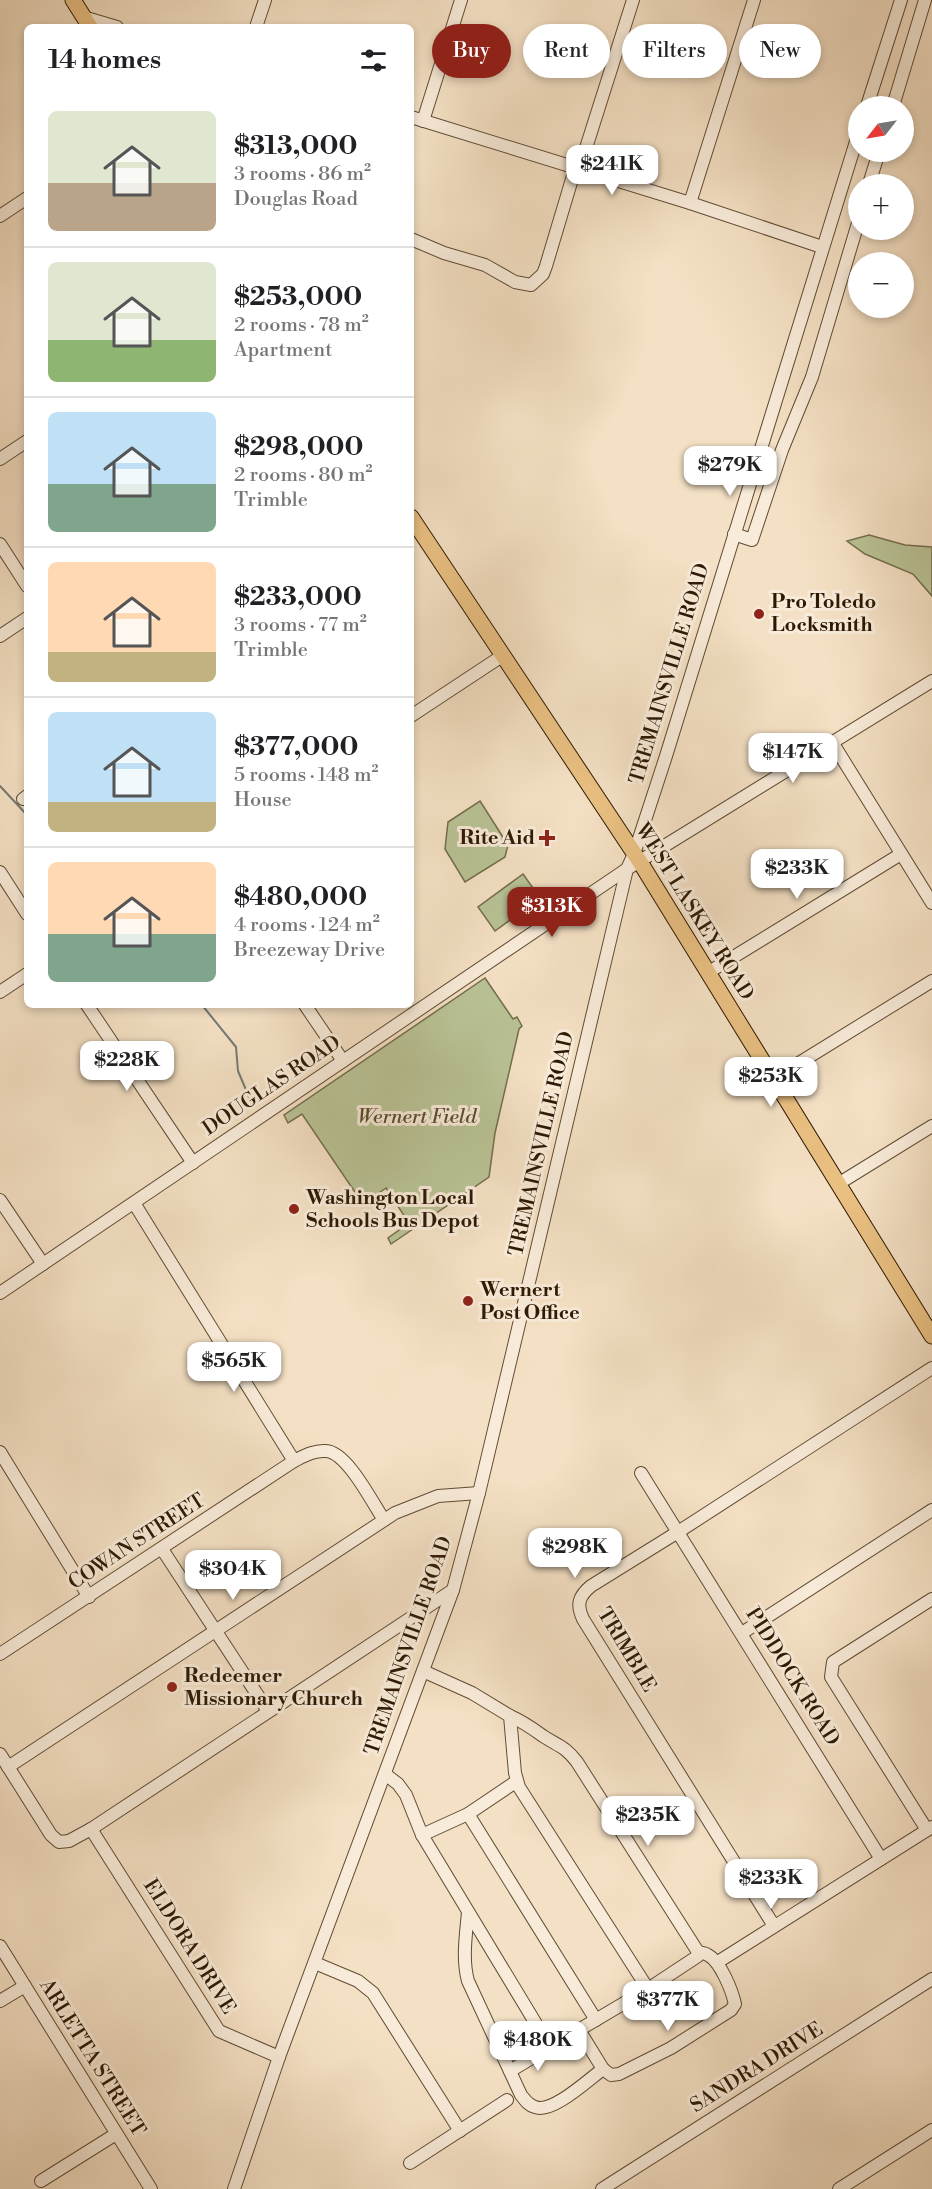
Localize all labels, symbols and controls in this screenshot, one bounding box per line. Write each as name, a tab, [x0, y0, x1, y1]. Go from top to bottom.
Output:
chip: Buy	[432, 24, 511, 78]
chip: Rent	[523, 24, 610, 78]
chip: Filters	[622, 24, 727, 78]
chip: New	[739, 24, 821, 78]
text: 14 homes	[48, 44, 161, 76]
icon: filters	[357, 44, 390, 77]
north arrow	[848, 96, 914, 162]
map controls	[848, 96, 914, 318]
text: $313,000	[234, 130, 357, 162]
icon: home	[96, 135, 168, 207]
pin: $241K	[570, 145, 654, 196]
text: $241K	[580, 152, 644, 177]
text: 3 rooms · 86 m²	[234, 162, 371, 187]
button: +	[848, 174, 914, 240]
text: Douglas Road	[234, 187, 358, 212]
button: −	[848, 252, 914, 318]
text: $253,000	[234, 281, 362, 313]
icon: home	[96, 286, 168, 358]
text: 2 rooms · 78 m²	[234, 313, 369, 338]
text: Apartment	[234, 338, 332, 363]
text: $298,000	[234, 431, 363, 463]
icon: home	[96, 436, 168, 508]
pin: $279K	[688, 446, 772, 497]
text: $279K	[698, 453, 762, 478]
text: 2 rooms · 80 m²	[234, 463, 372, 488]
text: Trimble	[234, 488, 308, 513]
street label: TREMAINSVILLE ROAD	[624, 560, 716, 788]
text: $233,000	[234, 581, 362, 613]
icon: home	[96, 586, 168, 658]
place label: Pro Toledo Locksmith	[771, 590, 876, 638]
marker: Pro Toledo Locksmith	[752, 607, 766, 621]
text: 3 rooms · 77 m²	[234, 613, 367, 638]
text: Trimble	[234, 638, 308, 663]
text: $377,000	[234, 731, 358, 763]
pin: $147K	[751, 733, 835, 784]
icon: home	[96, 736, 168, 808]
text: $147K	[762, 740, 824, 765]
text: 5 rooms · 148 m²	[234, 763, 378, 788]
text: House	[234, 788, 292, 813]
street label: WEST LASKEY ROAD	[629, 818, 759, 1005]
place label: Rite Aid	[460, 826, 535, 851]
marker: Rite Aid	[540, 831, 554, 845]
pin: $233K	[755, 849, 839, 900]
text: $233K	[765, 856, 829, 881]
text: $480,000	[234, 881, 367, 913]
icon: home	[96, 886, 168, 958]
pin: $313K	[510, 887, 594, 938]
text: $313K	[521, 894, 583, 919]
text: 4 rooms · 124 m²	[234, 913, 380, 938]
text: Breezeway Drive	[234, 938, 385, 963]
street label: TREMAINSVILLE ROAD	[504, 1029, 580, 1259]
street label: DOUGLAS ROAD	[198, 1030, 346, 1142]
pin: $228K	[85, 1041, 169, 1092]
text: $228K	[94, 1048, 160, 1073]
pin: $253K	[729, 1057, 813, 1108]
text: $253K	[738, 1064, 804, 1089]
park label: Wernert Field	[358, 1105, 477, 1130]
place label: Washington Local Schools Bus Depot	[305, 1186, 480, 1234]
marker: Washington Local Schools Bus Depot	[287, 1202, 301, 1216]
place label: Wernert Post Office	[479, 1278, 580, 1326]
marker: Wernert Post Office	[461, 1294, 475, 1308]
pin: $565K	[192, 1342, 276, 1393]
text: $565K	[201, 1349, 267, 1374]
street label: COWAN STREET	[64, 1488, 210, 1596]
pin: $298K	[533, 1528, 617, 1579]
street label: TREMAINSVILLE ROAD	[360, 1533, 458, 1759]
text: $298K	[542, 1535, 608, 1560]
pin: $304K	[191, 1550, 275, 1601]
text: $304K	[199, 1557, 267, 1582]
street label: TRIMBLE	[591, 1603, 661, 1697]
street label: PIDDOCK ROAD	[739, 1603, 845, 1751]
place label: Redeemer Missionary Church	[184, 1664, 363, 1712]
marker: Redeemer Missionary Church	[165, 1680, 179, 1694]
pin: $235K	[606, 1796, 690, 1847]
text: $235K	[615, 1803, 681, 1828]
pin: $233K	[729, 1859, 813, 1910]
text: $233K	[739, 1866, 803, 1891]
street label: ELDORA DRIVE	[137, 1875, 241, 2019]
street label: ARLETTA STREET	[33, 1974, 150, 2141]
pin: $377K	[626, 1981, 710, 2032]
text: $377K	[636, 1988, 700, 2013]
street label: SANDRA DRIVE	[686, 2017, 828, 2119]
pin: $480K	[496, 2021, 580, 2072]
text: $480K	[504, 2028, 572, 2053]

